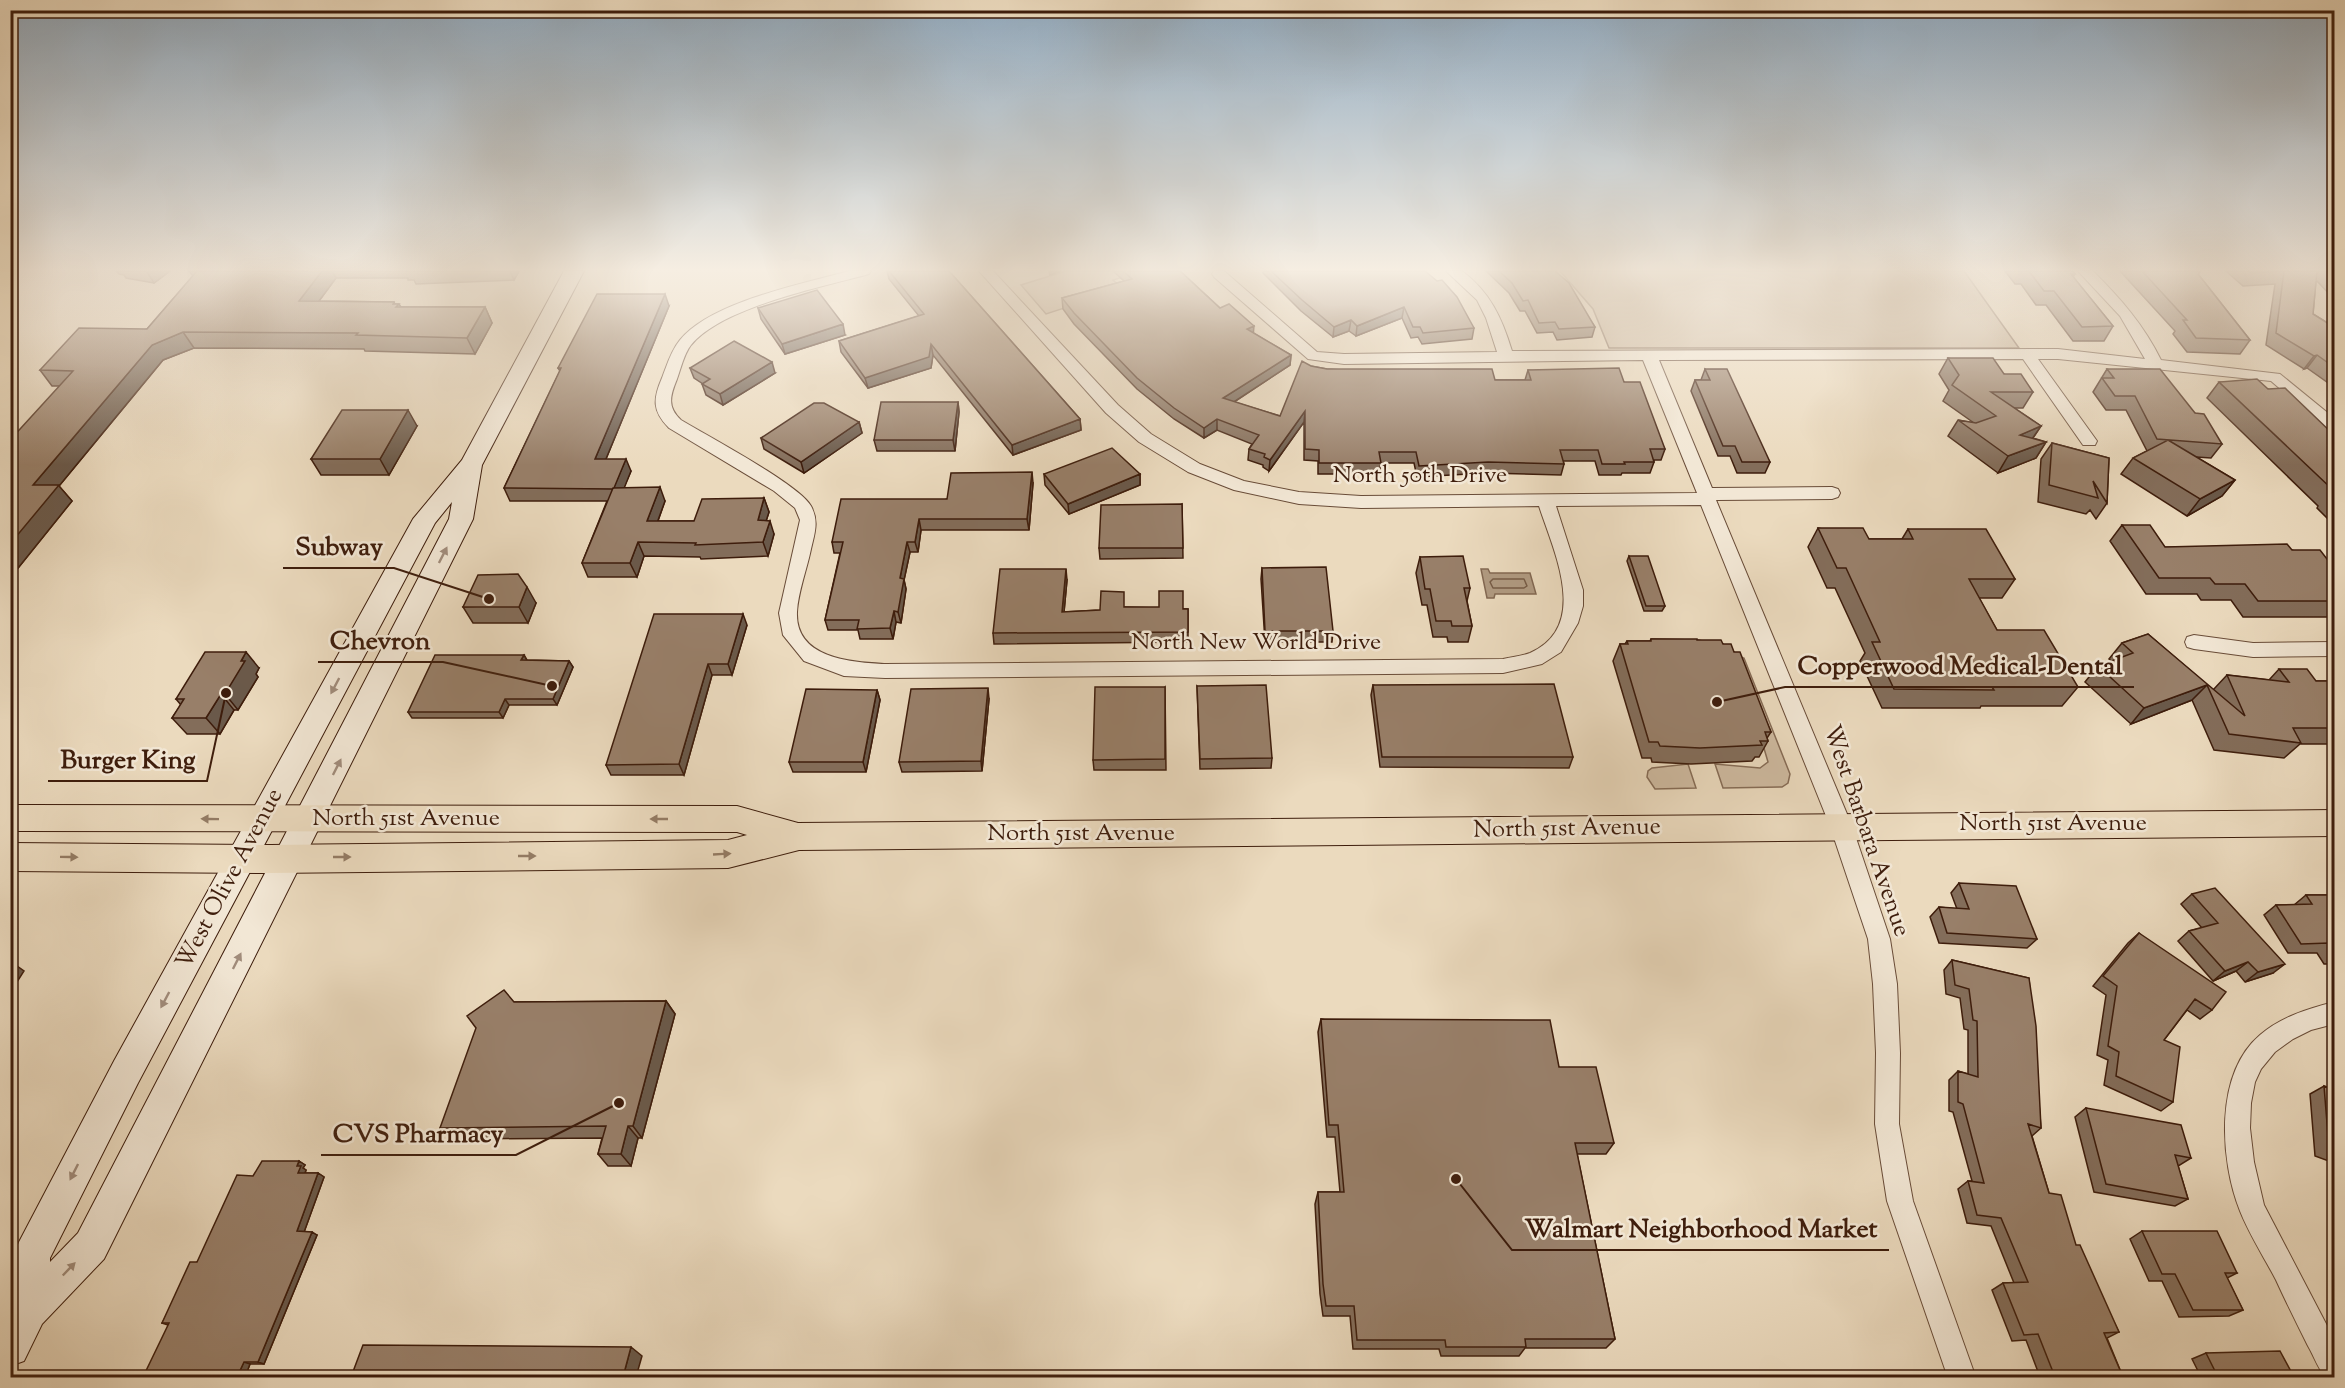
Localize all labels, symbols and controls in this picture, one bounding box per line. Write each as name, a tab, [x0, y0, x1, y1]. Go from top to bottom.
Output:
street label: North 50th Drive	[1333, 459, 1507, 493]
callout: Subway	[283, 524, 394, 568]
text: Subway	[295, 530, 383, 567]
one-way arrow	[439, 547, 448, 564]
callout: Chevron	[318, 618, 443, 662]
text: Chevron	[330, 624, 431, 661]
street label: North New World Drive	[1131, 626, 1381, 660]
callout: Copperwood Medical-Dental	[1785, 643, 2134, 687]
text: Copperwood Medical-Dental	[1797, 649, 2123, 686]
one-way arrow	[330, 677, 340, 694]
street label: West Barbara Avenue	[1814, 720, 1918, 942]
callout: Burger King	[48, 737, 207, 781]
text: Burger King	[60, 743, 196, 780]
one-way arrow	[332, 758, 342, 775]
street label: West Olive Avenue	[168, 783, 292, 975]
street label: North 51st Avenue	[312, 802, 500, 836]
street label: North 51st Avenue	[1959, 807, 2147, 841]
street label: North 51st Avenue	[1473, 810, 1661, 848]
one-way arrow	[200, 814, 219, 824]
one-way arrow	[649, 814, 668, 824]
street label: North 51st Avenue	[987, 817, 1175, 851]
one-way arrow	[712, 849, 731, 859]
one-way arrow	[517, 851, 536, 861]
one-way arrow	[59, 852, 78, 862]
one-way arrow	[332, 852, 351, 862]
one-way arrow	[233, 952, 242, 969]
one-way arrow	[160, 991, 170, 1008]
callout: CVS Pharmacy	[321, 1111, 516, 1155]
text: CVS Pharmacy	[333, 1117, 503, 1154]
one-way arrow	[69, 1164, 79, 1181]
callout: Walmart Neighborhood Market	[1512, 1206, 1889, 1250]
text: Walmart Neighborhood Market	[1525, 1212, 1877, 1249]
one-way arrow	[62, 1262, 75, 1277]

